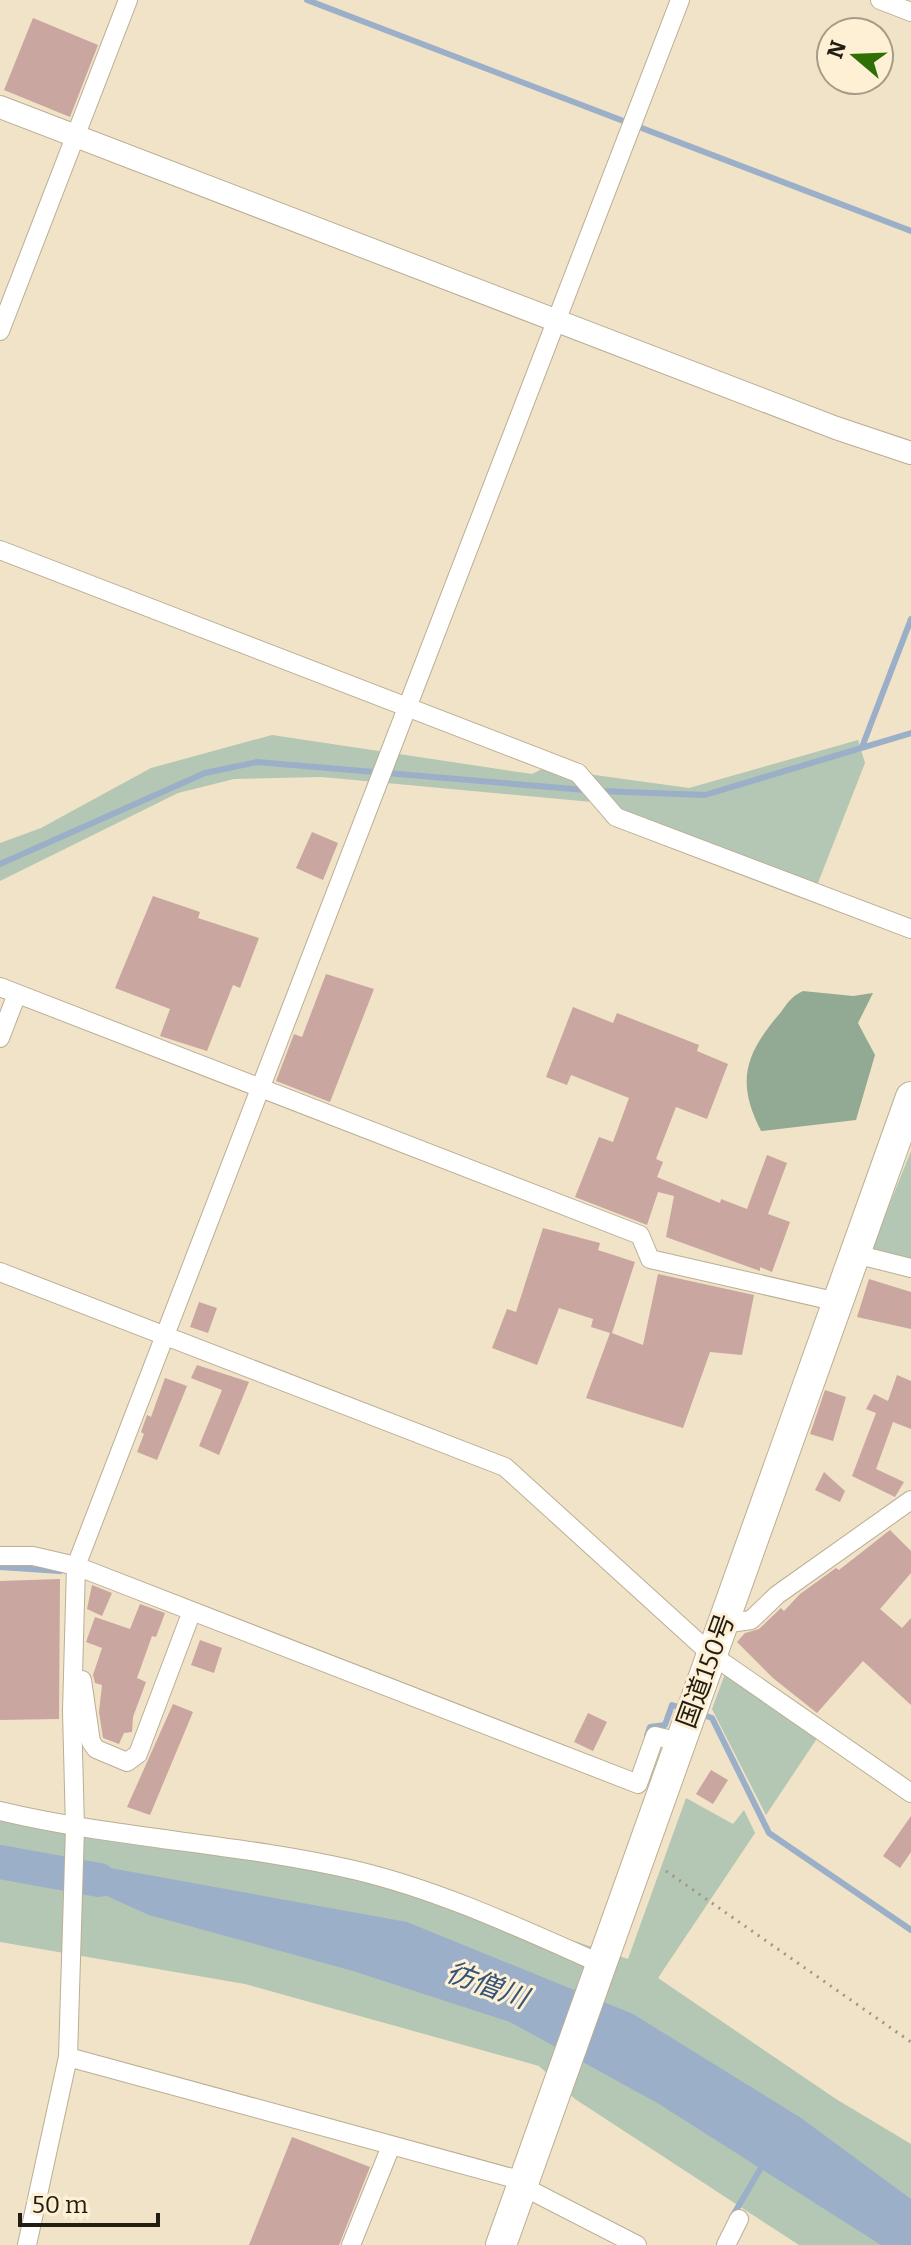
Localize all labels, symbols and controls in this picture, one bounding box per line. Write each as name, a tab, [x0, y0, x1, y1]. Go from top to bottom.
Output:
north arrow	[815, 16, 895, 96]
text: N	[821, 37, 852, 62]
street label: 国道150号	[671, 1610, 741, 1732]
water label: 彷僧川	[442, 1955, 535, 2016]
scale bar	[20, 2177, 158, 2227]
text: 50 m	[32, 2191, 88, 2219]

